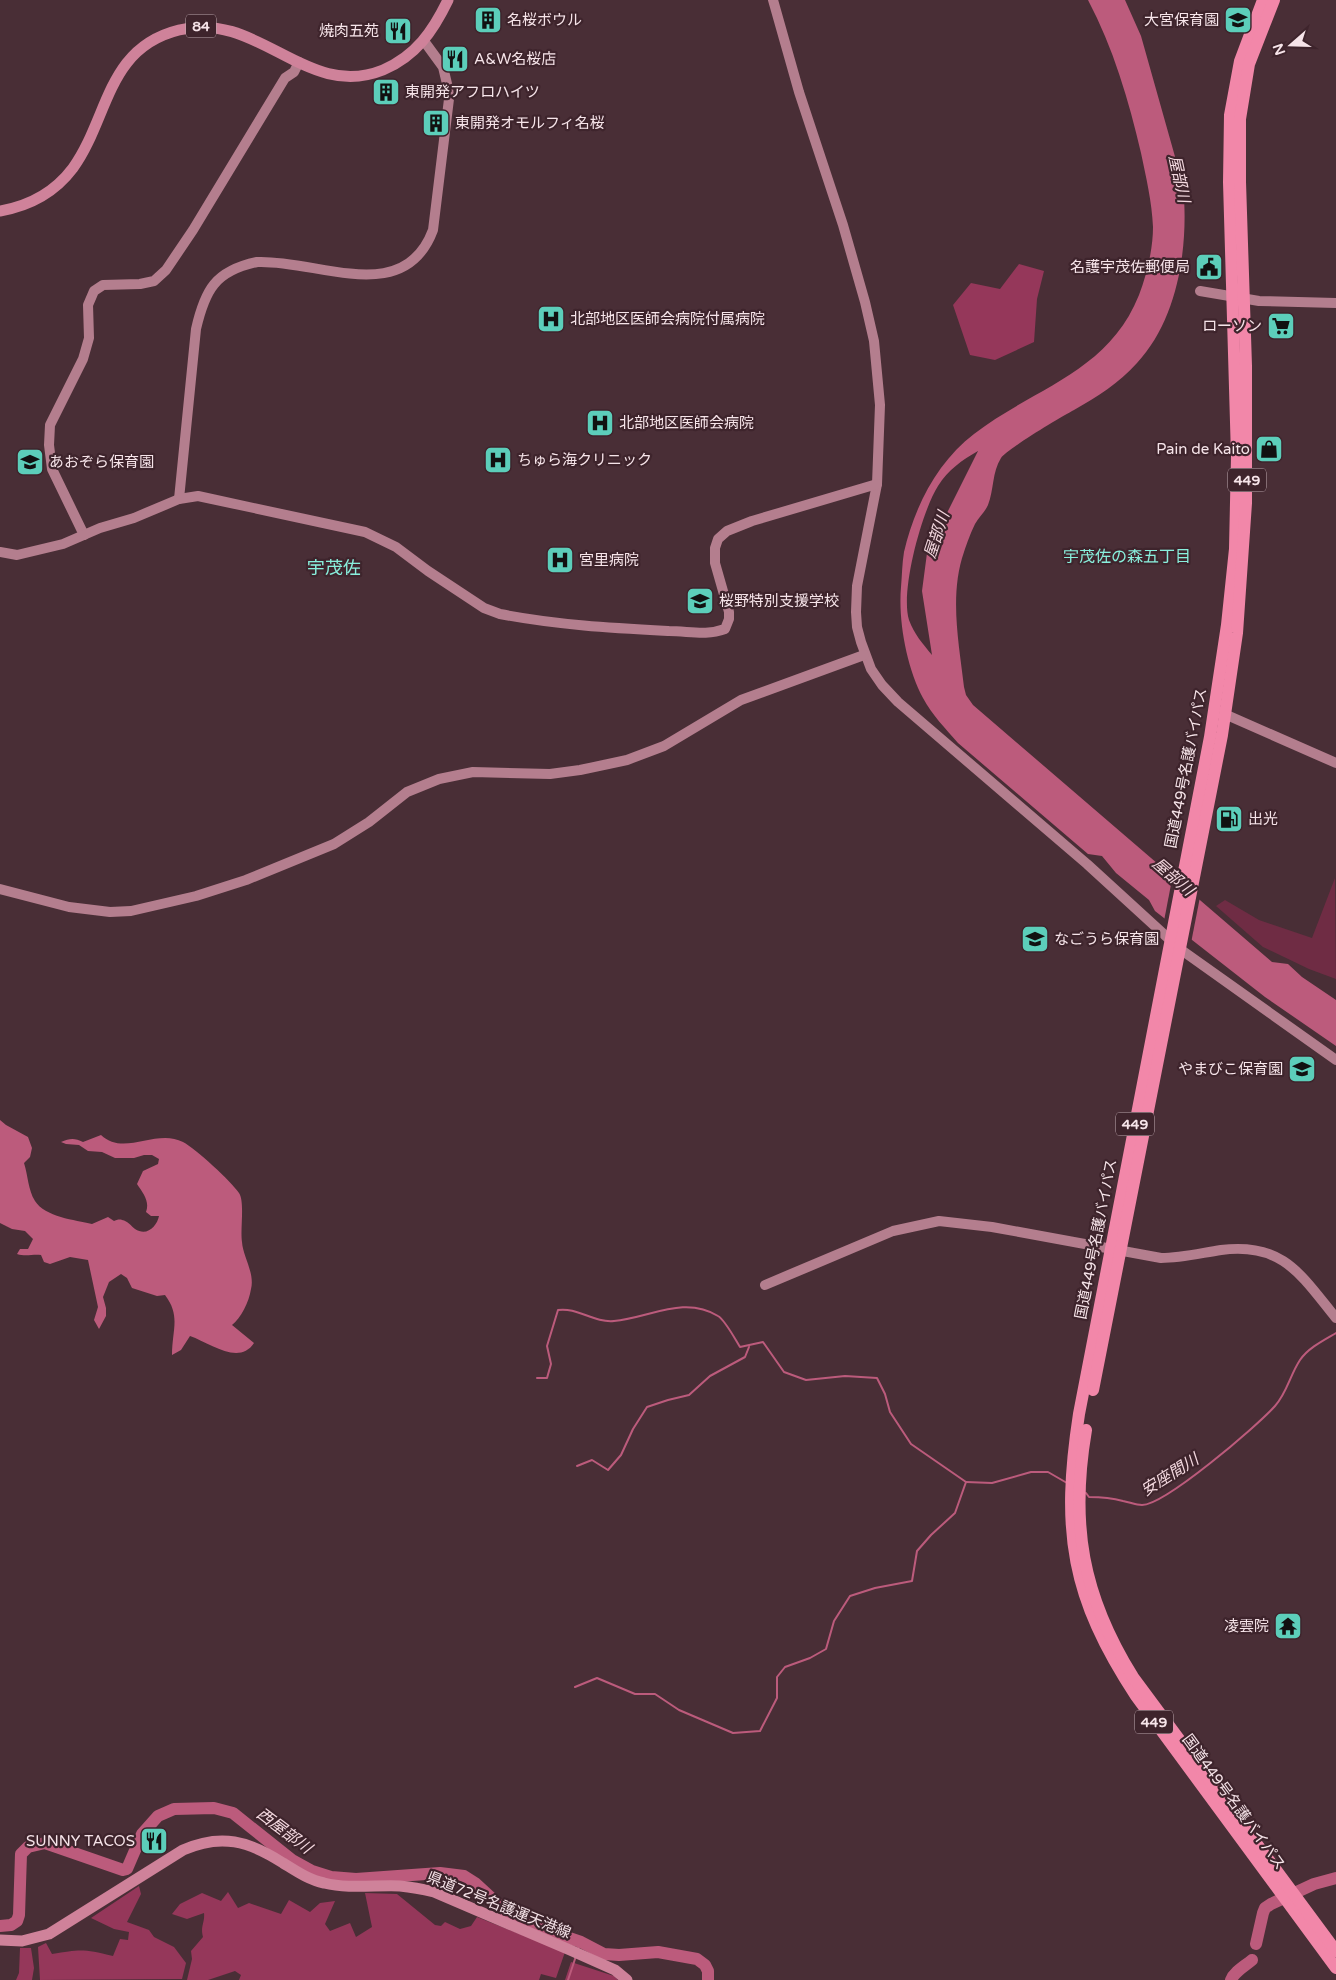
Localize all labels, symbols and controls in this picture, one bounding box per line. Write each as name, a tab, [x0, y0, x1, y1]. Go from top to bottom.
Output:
building icon: 名桜ボウル	[473, 5, 503, 35]
school or university icon: 大宮保育園	[1223, 5, 1253, 35]
place label: 名桜ボウル	[507, 11, 582, 29]
place label: 大宮保育園	[1144, 11, 1219, 29]
road number: 84	[186, 15, 216, 38]
restaurant icon: 焼肉五苑	[383, 16, 413, 46]
north arrow	[1266, 20, 1316, 70]
place label: 焼肉五苑	[319, 22, 379, 40]
text: N	[1269, 41, 1289, 57]
restaurant icon: A&W名桜店	[440, 44, 470, 74]
place label: A&W名桜店	[474, 50, 556, 68]
building icon: 東開発アフロハイツ	[371, 77, 401, 107]
place label: 東開発アフロハイツ	[405, 83, 540, 101]
building icon: 東開発オモルフィ名桜	[421, 108, 451, 138]
place label: 東開発オモルフィ名桜	[455, 114, 605, 132]
water label: 屋部川	[1164, 153, 1194, 207]
public building icon: 名護宇茂佐郵便局	[1194, 252, 1224, 282]
place label: 名護宇茂佐郵便局	[1070, 258, 1190, 276]
hospital icon: 北部地区医師会病院付属病院	[536, 304, 566, 334]
place label: 北部地区医師会病院付属病院	[570, 310, 765, 328]
supermarket icon: ローソン	[1266, 311, 1296, 341]
place label: ローソン	[1202, 317, 1262, 335]
hospital icon: 北部地区医師会病院	[585, 408, 615, 438]
place label: 北部地区医師会病院	[619, 414, 754, 432]
shop icon: Pain de Kaito	[1254, 434, 1284, 464]
place label: Pain de Kaito	[1156, 440, 1250, 458]
hospital icon: ちゅら海クリニック	[483, 445, 513, 475]
school or university icon: あおぞら保育園	[15, 447, 45, 477]
place label: ちゅら海クリニック	[517, 451, 652, 469]
place label: あおぞら保育園	[49, 453, 154, 471]
road number: 449	[1228, 468, 1266, 492]
water label: 屋部川	[920, 507, 955, 561]
hospital icon: 宮里病院	[545, 545, 575, 575]
district label: 宇茂佐の森五丁目	[1063, 547, 1191, 567]
place label: 宮里病院	[579, 551, 639, 569]
district label: 宇茂佐	[307, 557, 361, 579]
school or university icon: 桜野特別支援学校	[685, 586, 715, 616]
place label: 桜野特別支援学校	[719, 592, 839, 610]
street label: 国道449号名護バイパス	[1162, 686, 1210, 850]
fuel station icon: 出光	[1214, 804, 1244, 834]
place label: 出光	[1248, 810, 1278, 828]
water label: 屋部川	[1148, 854, 1199, 902]
school or university icon: なごうら保育園	[1020, 924, 1050, 954]
place label: なごうら保育園	[1054, 930, 1159, 948]
school or university icon: やまびこ保育園	[1287, 1054, 1317, 1084]
place label: やまびこ保育園	[1178, 1060, 1283, 1078]
road number: 449	[1116, 1112, 1154, 1136]
street label: 国道449号名護バイパス	[1072, 1157, 1120, 1321]
water label: 安座間川	[1138, 1449, 1204, 1500]
temple icon: 凌雲院	[1273, 1611, 1303, 1641]
place label: 凌雲院	[1224, 1617, 1269, 1635]
road number: 449	[1135, 1710, 1173, 1734]
street label: 国道449号名護バイパス	[1179, 1731, 1289, 1873]
water label: 西屋部川	[252, 1804, 317, 1859]
restaurant icon: SUNNY TACOS	[139, 1826, 169, 1856]
place label: SUNNY TACOS	[26, 1832, 135, 1850]
street label: 県道72号名護運天港線	[424, 1868, 574, 1942]

